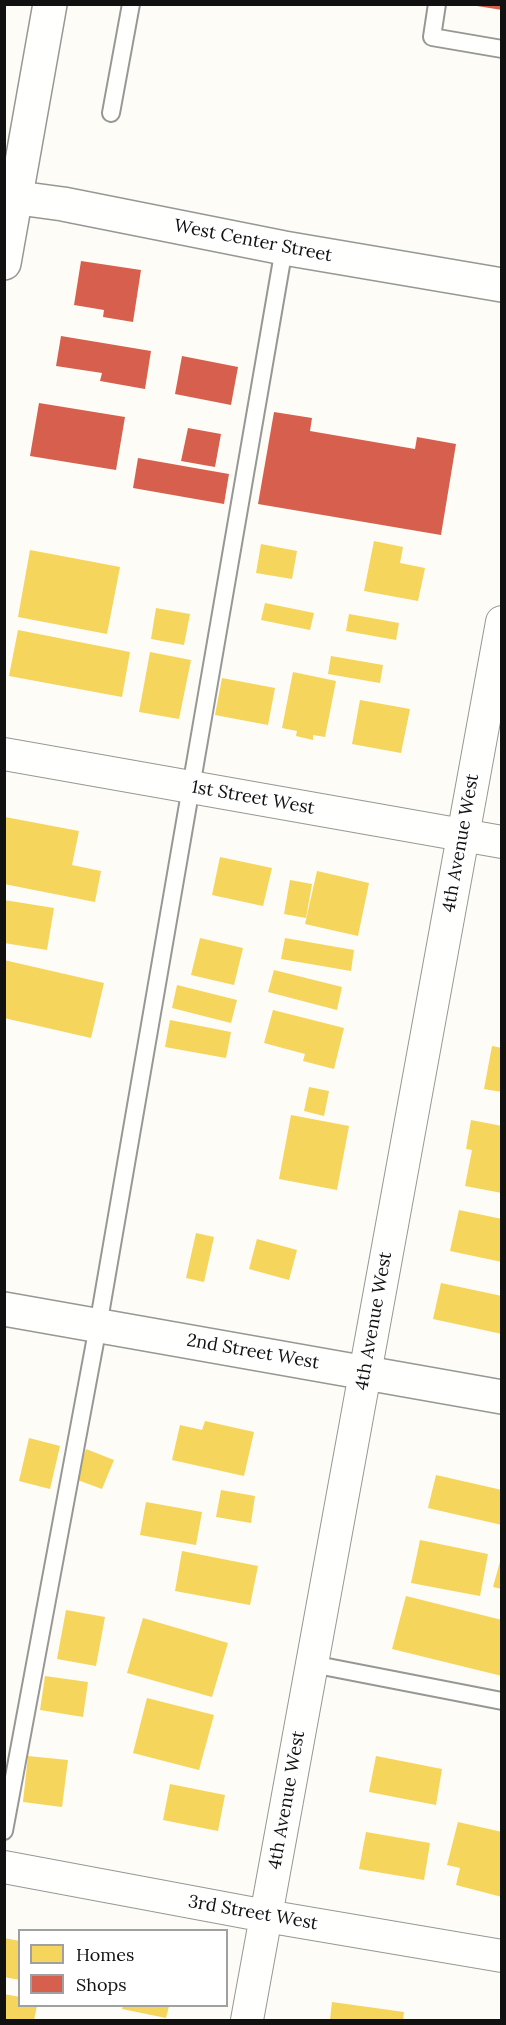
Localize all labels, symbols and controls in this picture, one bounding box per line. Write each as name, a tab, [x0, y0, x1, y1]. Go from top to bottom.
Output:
street label: West Center Street	[172, 215, 334, 267]
street label: 4th Avenue West	[438, 772, 484, 914]
street label: 1st Street West	[190, 777, 316, 819]
street label: 4th Avenue West	[351, 1250, 397, 1392]
street label: 2nd Street West	[185, 1330, 321, 1374]
street label: 4th Avenue West	[264, 1729, 310, 1871]
street label: 3rd Street West	[187, 1891, 319, 1935]
legend	[18, 1929, 228, 2007]
text: Homes	[76, 1943, 134, 1966]
text: Shops	[76, 1973, 127, 1996]

